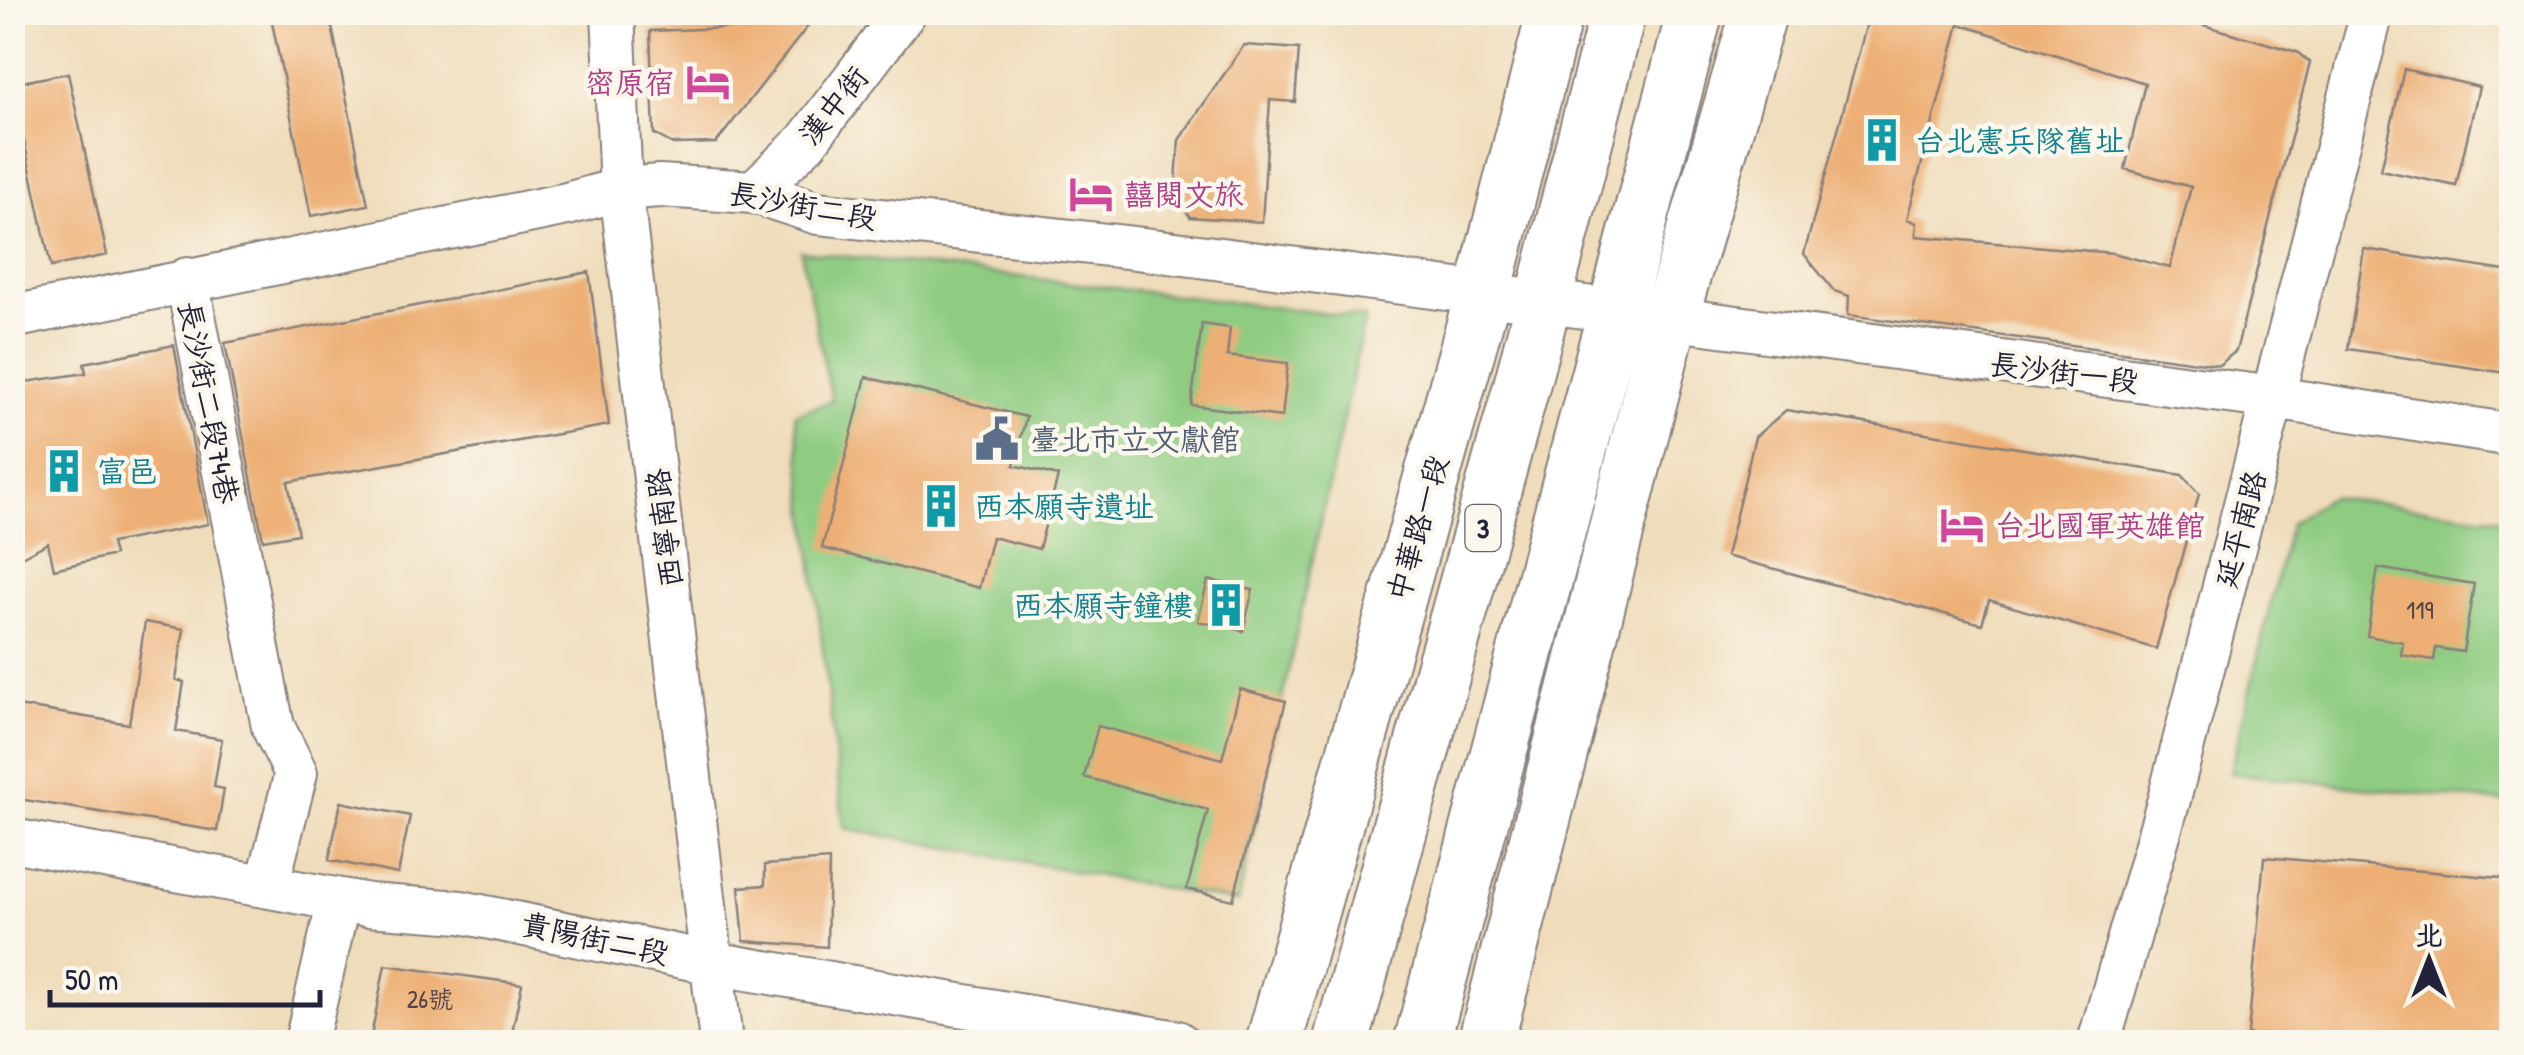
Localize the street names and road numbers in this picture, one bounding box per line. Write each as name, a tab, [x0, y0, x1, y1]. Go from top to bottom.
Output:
street label: 漢中街	[789, 57, 877, 153]
street label: 長沙街二段	[726, 172, 880, 238]
street label: 長沙街二段74巷	[170, 297, 248, 507]
street label: 長沙街一段	[1987, 343, 2141, 401]
street label: 中華路一段	[1377, 450, 1457, 606]
street label: 西寧南路	[637, 466, 691, 590]
street label: 延平南路	[2205, 466, 2275, 592]
road number: 3	[1466, 505, 1500, 551]
street label: 貴陽街二段	[517, 903, 673, 973]

